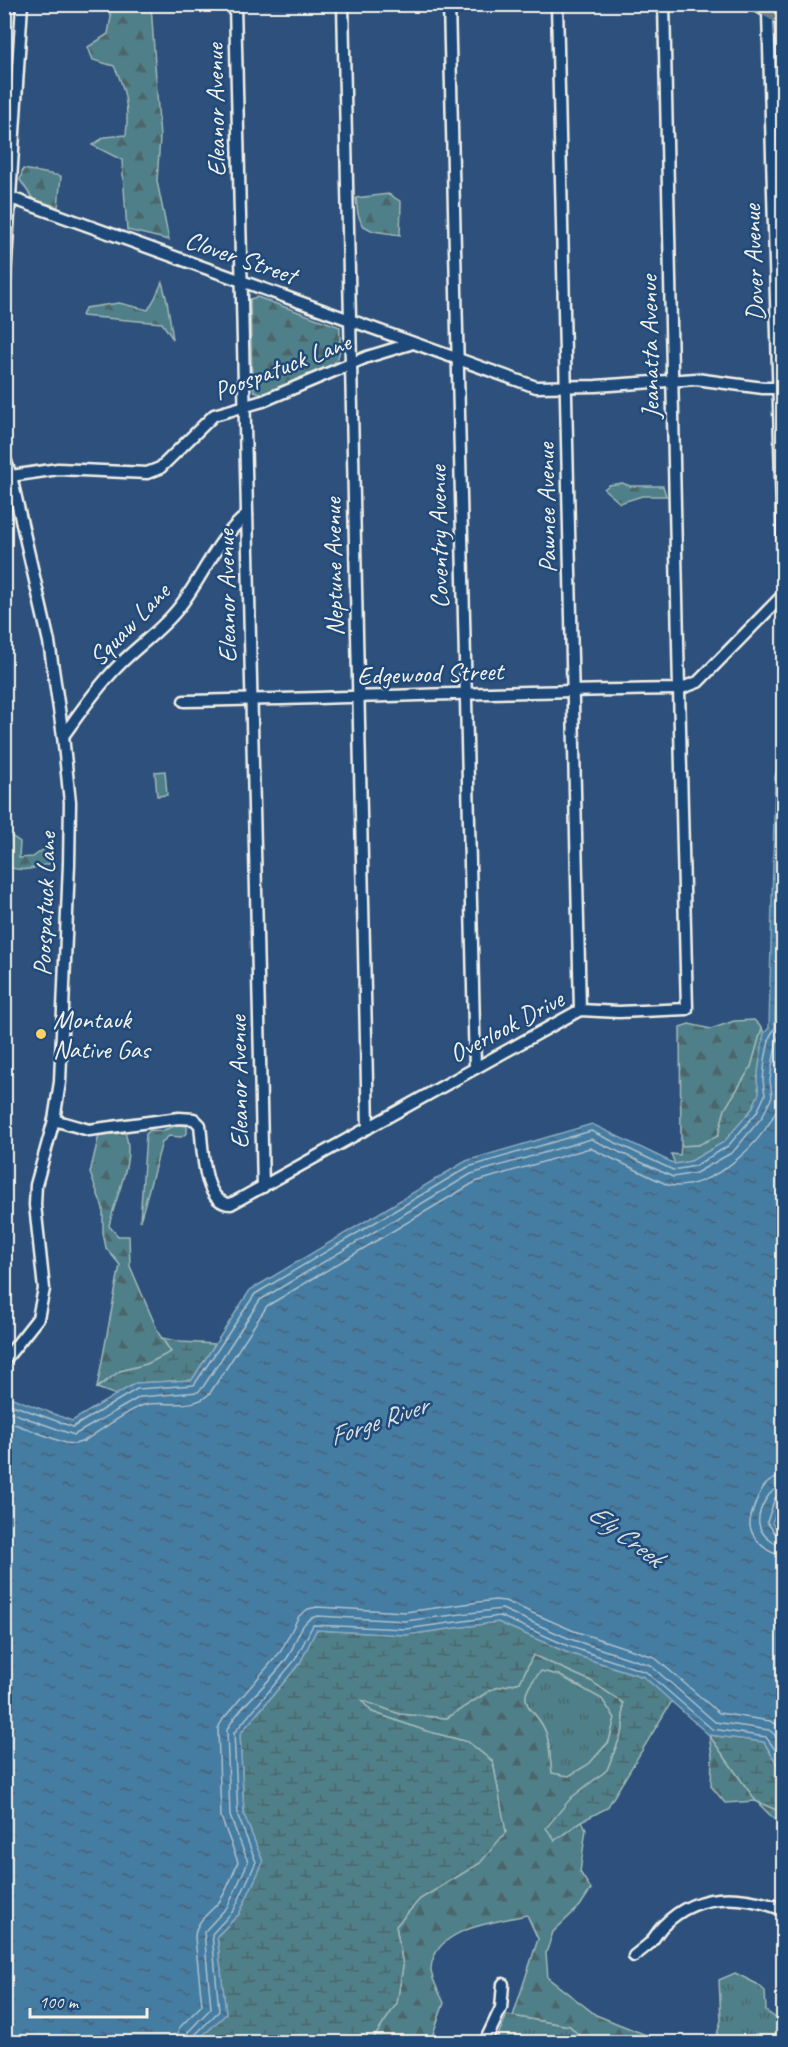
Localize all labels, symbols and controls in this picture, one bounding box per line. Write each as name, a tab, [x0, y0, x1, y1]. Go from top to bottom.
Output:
street label: Eleanor Avenue	[198, 42, 233, 177]
street label: Dover Avenue	[735, 202, 772, 322]
street label: Clover Street	[181, 223, 304, 293]
street label: Jeanatta Avenue	[632, 272, 667, 421]
street label: Poospatuck Lane	[209, 325, 357, 408]
street label: Pawnee Avenue	[529, 441, 564, 573]
street label: Coventry Avenue	[421, 463, 456, 609]
street label: Neptune Avenue	[316, 496, 351, 637]
street label: Eleanor Avenue	[209, 528, 244, 663]
street label: Squaw Lane	[82, 574, 179, 673]
street label: Edgewood Street	[356, 654, 506, 693]
street label: Poospatuck Lane	[25, 830, 64, 976]
street label: Overlook Drive	[443, 982, 570, 1070]
place label: Montauk Native Gas	[53, 1003, 152, 1066]
street label: Eleanor Avenue	[221, 1014, 256, 1149]
marker: Montauk Native Gas	[34, 1027, 48, 1041]
water label: Forge River	[324, 1387, 437, 1454]
water label: Ely Creek	[582, 1496, 674, 1577]
scale bar	[30, 1981, 147, 2019]
text: 100 m	[39, 1991, 80, 2013]

